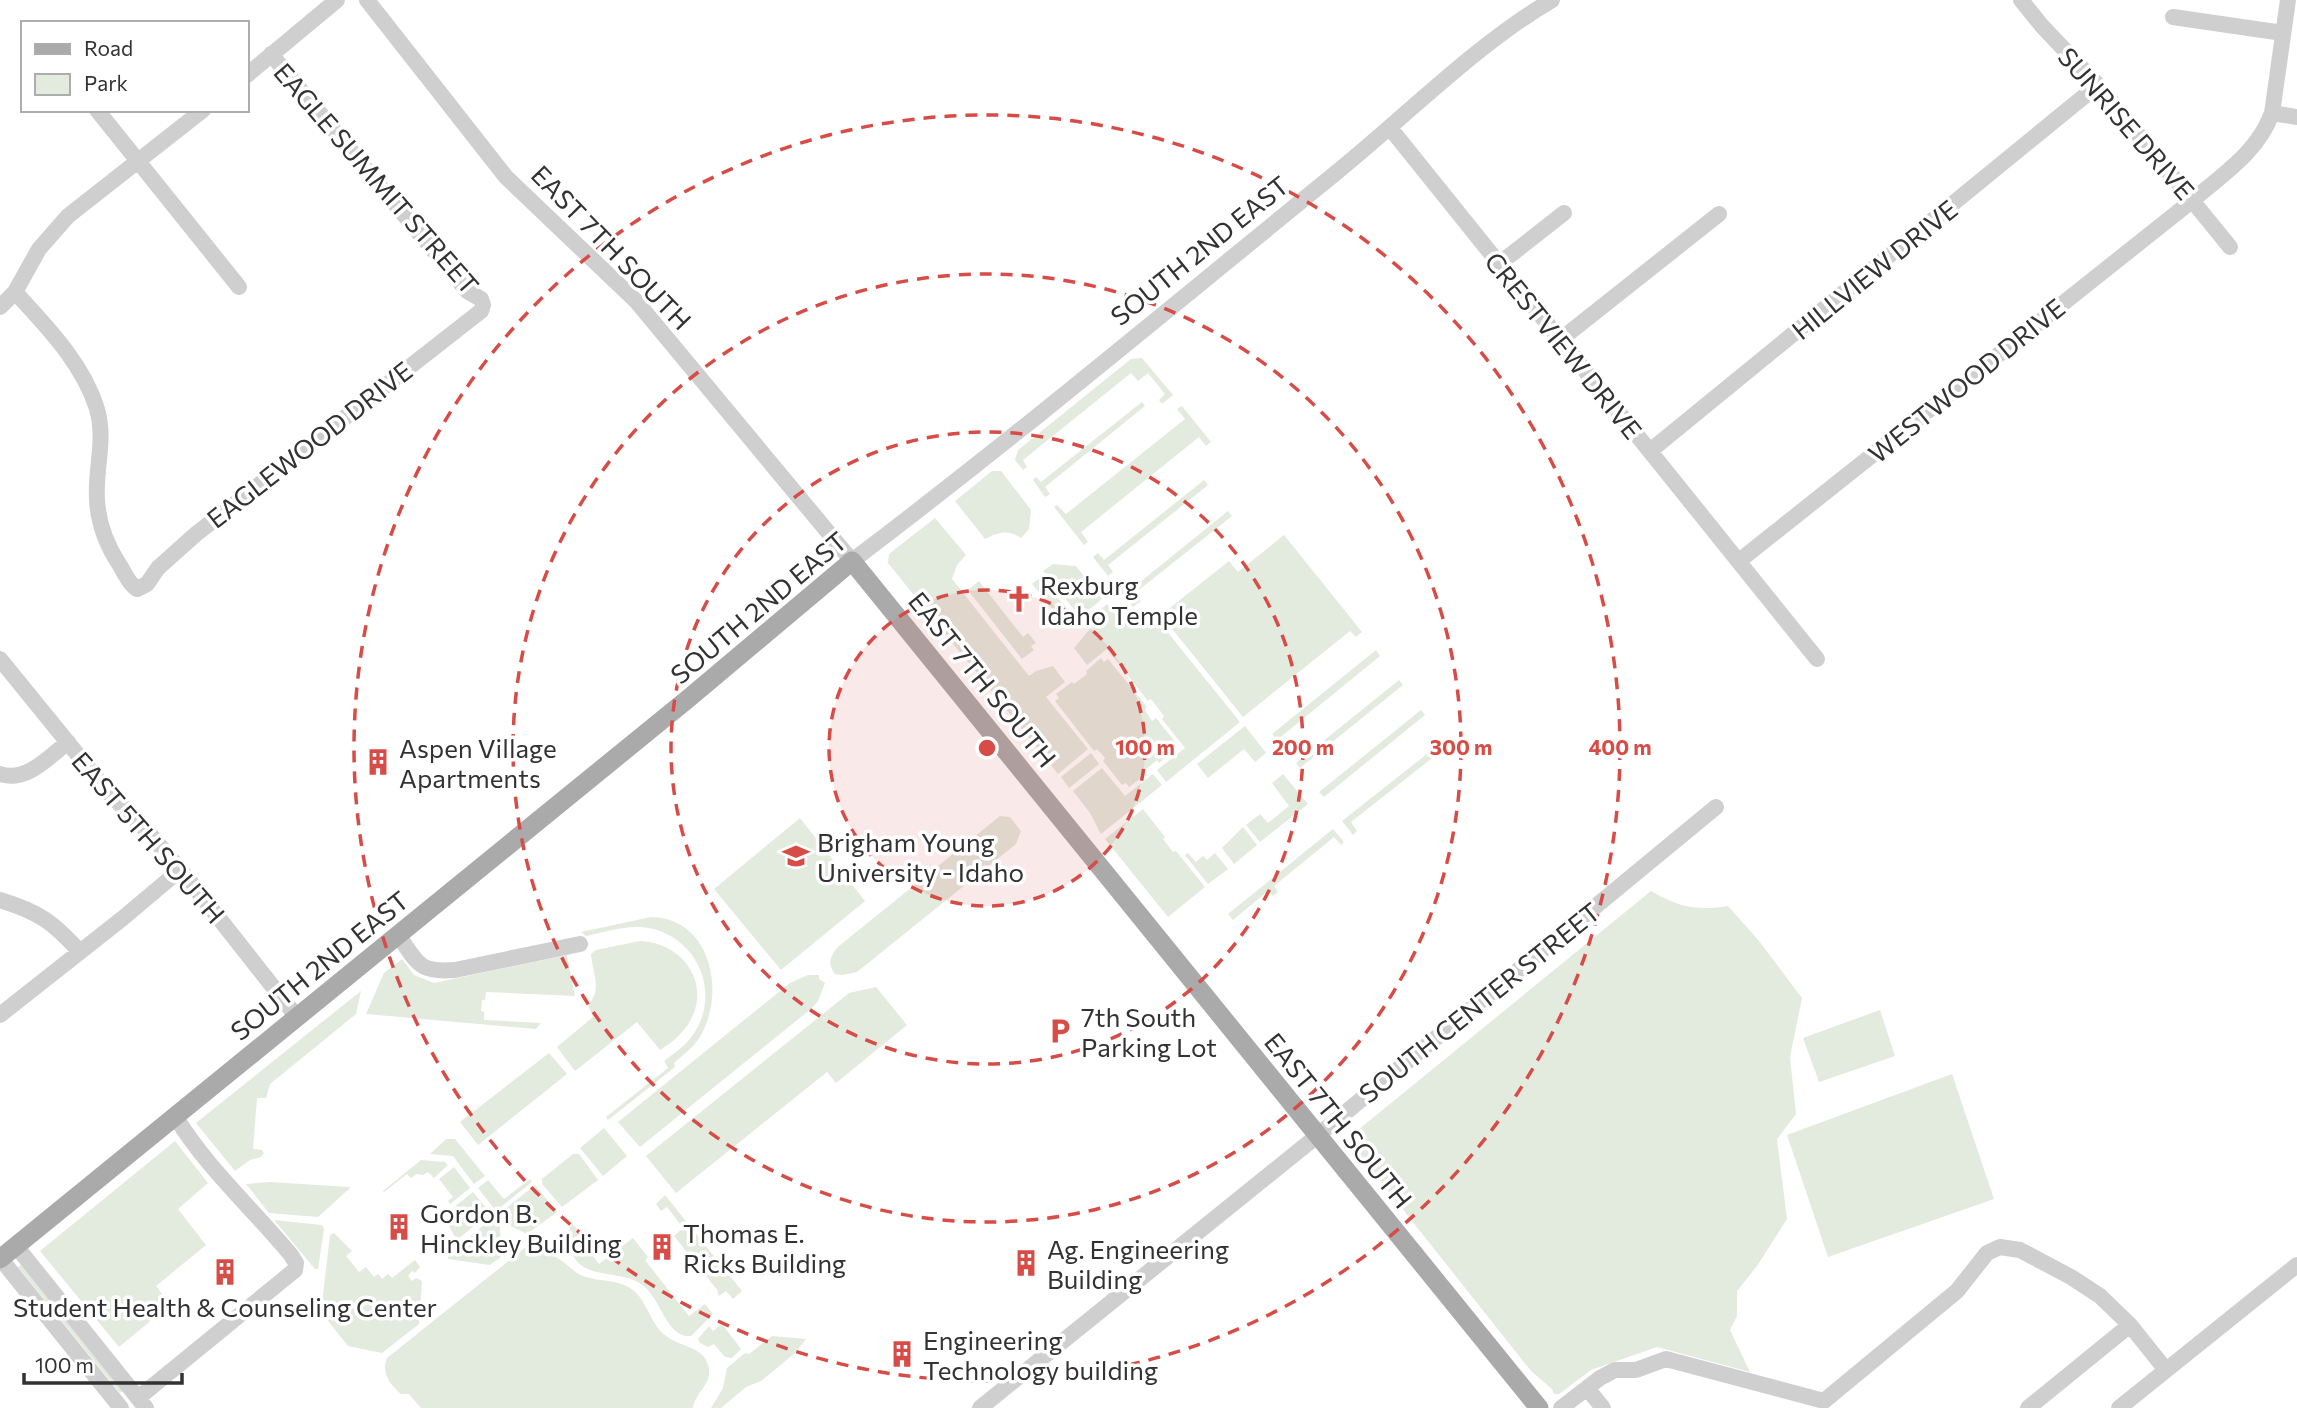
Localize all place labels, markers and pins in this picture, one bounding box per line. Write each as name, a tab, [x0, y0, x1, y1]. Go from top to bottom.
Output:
place label: Rexburg Idaho Temple	[1040, 569, 1198, 630]
church icon: Rexburg Idaho Temple	[1004, 584, 1034, 614]
place label: Aspen Village Apartments	[399, 732, 557, 793]
centre of rings	[975, 736, 999, 760]
building icon: Aspen Village Apartments	[363, 747, 393, 777]
place label: Brigham Young University - Idaho	[817, 826, 1024, 887]
school or university icon: Brigham Young University - Idaho	[781, 841, 811, 871]
place label: 7th South Parking Lot	[1081, 1001, 1217, 1062]
parking icon: 7th South Parking Lot	[1045, 1016, 1075, 1046]
place label: Gordon B. Hinckley Building	[420, 1197, 622, 1258]
building icon: Gordon B. Hinckley Building	[384, 1212, 414, 1242]
place label: Thomas E. Ricks Building	[683, 1217, 846, 1278]
building icon: Thomas E. Ricks Building	[647, 1232, 677, 1262]
place label: Ag. Engineering Building	[1047, 1233, 1229, 1294]
building icon: Ag. Engineering Building	[1011, 1248, 1041, 1278]
building icon: Student Health & Counseling Center	[210, 1257, 240, 1287]
place label: Student Health & Counseling Center	[13, 1291, 437, 1322]
place label: Engineering Technology building	[923, 1324, 1158, 1385]
building icon: Engineering Technology building	[887, 1339, 917, 1369]

